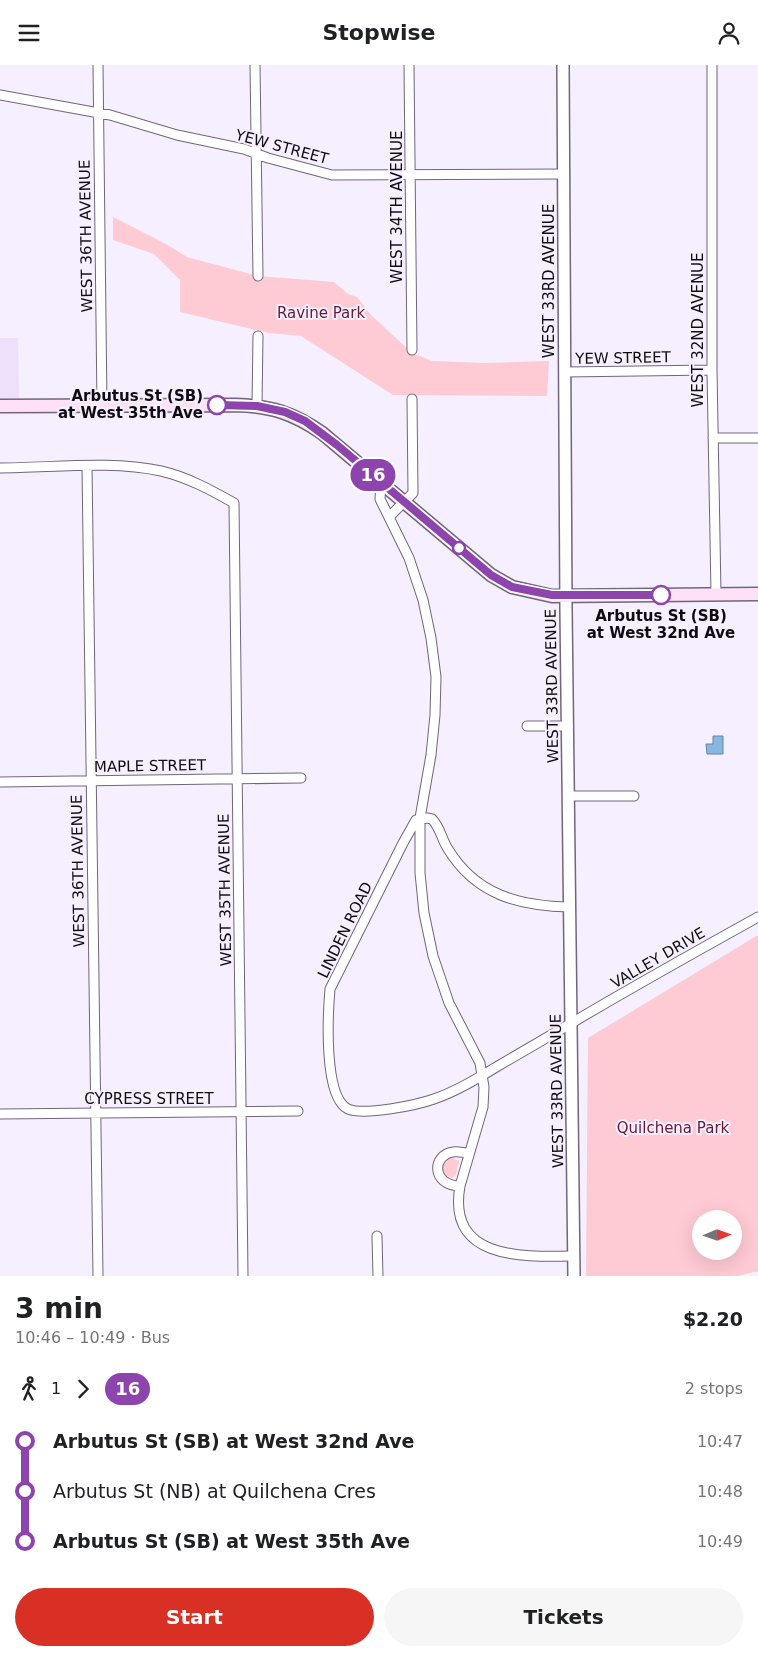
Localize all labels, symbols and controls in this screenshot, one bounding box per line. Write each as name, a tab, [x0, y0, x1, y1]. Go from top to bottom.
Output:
icon: menu	[15, 19, 43, 47]
icon: person	[715, 19, 743, 47]
text: Stopwise	[322, 20, 436, 45]
street label: YEW STREET	[233, 126, 331, 168]
street label: WEST 34TH AVENUE	[388, 131, 406, 283]
street label: WEST 36TH AVENUE	[76, 159, 96, 313]
street label: WEST 33RD AVENUE	[540, 204, 558, 358]
street label: WEST 32ND AVENUE	[689, 252, 707, 408]
park label: Ravine Park	[277, 304, 365, 322]
street label: YEW STREET	[574, 348, 672, 368]
place label: Arbutus St (SB) at West 35th Ave	[58, 387, 203, 422]
marker: Arbutus St (SB) at West 35th Ave	[207, 395, 227, 415]
line badge: 16	[350, 459, 396, 491]
text: 16	[360, 464, 386, 485]
unlabelled marker	[452, 541, 466, 555]
marker: Arbutus St (SB) at West 32nd Ave	[651, 585, 671, 605]
place label: Arbutus St (SB) at West 32nd Ave	[587, 607, 735, 642]
street label: WEST 33RD AVENUE	[542, 609, 562, 763]
street label: MAPLE STREET	[94, 756, 207, 776]
street label: WEST 36TH AVENUE	[68, 794, 88, 948]
street label: WEST 35TH AVENUE	[215, 813, 235, 967]
street label: LINDEN ROAD	[314, 879, 376, 981]
street label: VALLEY DRIVE	[608, 924, 708, 992]
street label: WEST 33RD AVENUE	[547, 1014, 567, 1168]
street label: CYPRESS STREET	[84, 1090, 215, 1108]
park label: Quilchena Park	[617, 1119, 730, 1137]
north arrow	[692, 1210, 742, 1260]
map controls	[692, 1210, 742, 1260]
text: 3 min	[15, 1292, 103, 1325]
text: $2.20	[683, 1308, 743, 1330]
text: 10:46 – 10:49 · Bus	[15, 1328, 170, 1347]
icon: walk	[15, 1375, 43, 1403]
icon: forward	[69, 1375, 97, 1403]
text: 16	[115, 1378, 140, 1399]
text: 1	[51, 1379, 61, 1398]
text: 2 stops	[685, 1379, 743, 1398]
text: Arbutus St (SB) at West 32nd Ave	[53, 1430, 414, 1452]
text: 10:47	[697, 1432, 743, 1451]
text: Arbutus St (NB) at Quilchena Cres	[53, 1480, 376, 1502]
text: 10:48	[697, 1482, 743, 1501]
text: Arbutus St (SB) at West 35th Ave	[53, 1530, 410, 1552]
text: 10:49	[697, 1532, 743, 1551]
button: Start	[15, 1588, 374, 1646]
button: Tickets	[384, 1588, 743, 1646]

